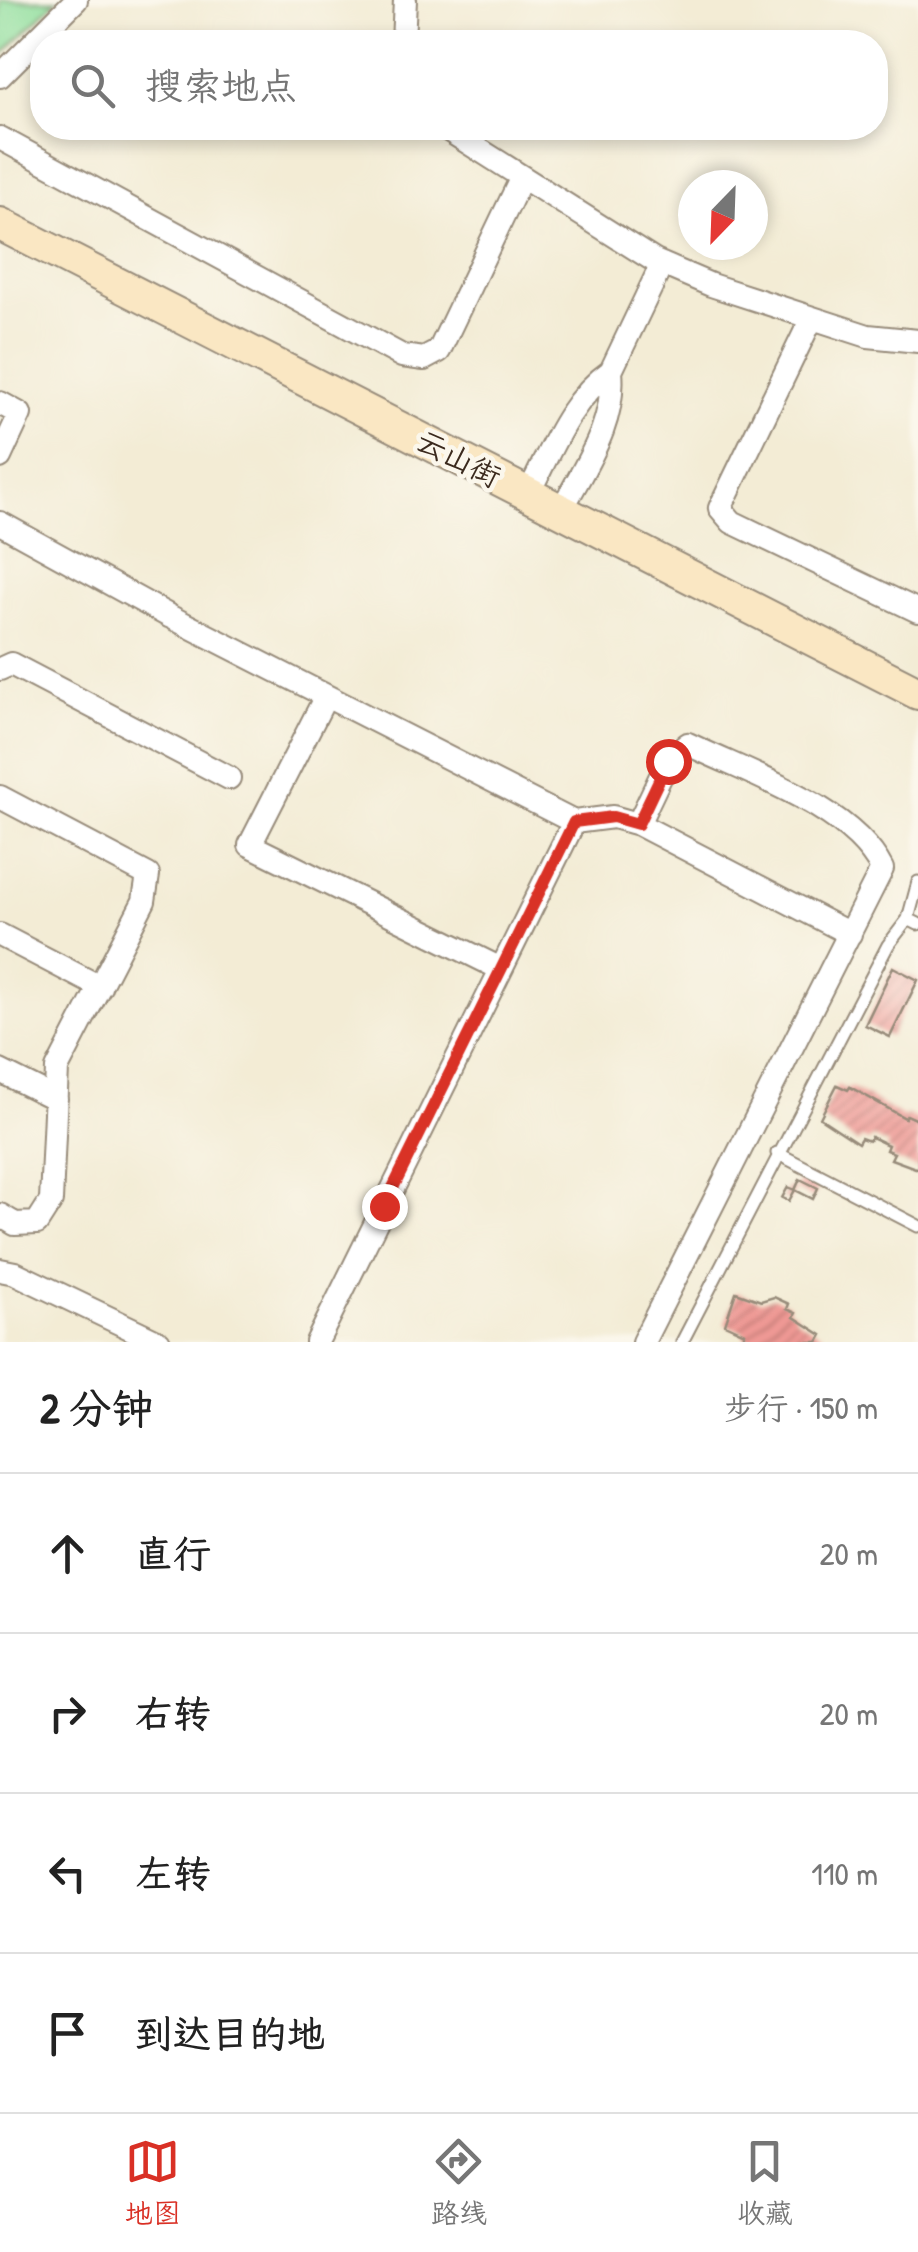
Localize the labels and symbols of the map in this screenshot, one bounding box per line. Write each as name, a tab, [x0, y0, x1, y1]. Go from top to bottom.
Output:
north arrow	[678, 170, 768, 260]
street label: 云山街	[410, 420, 508, 496]
route start	[646, 739, 692, 785]
route end	[362, 1184, 408, 1230]

